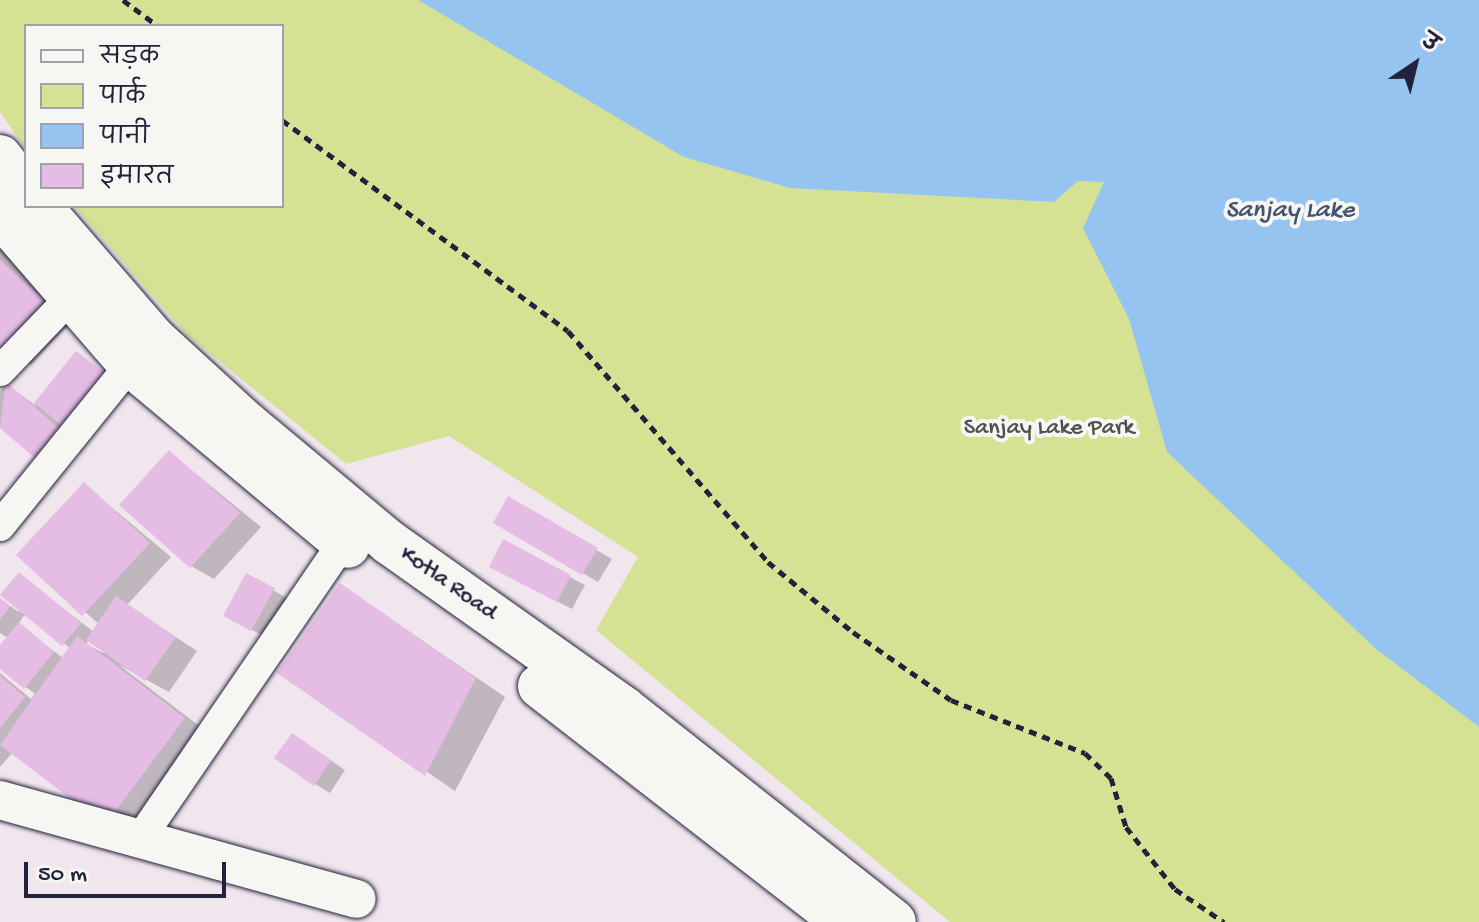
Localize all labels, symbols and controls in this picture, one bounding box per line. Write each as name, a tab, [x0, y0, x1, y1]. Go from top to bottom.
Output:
legend	[24, 24, 284, 208]
north arrow	[1375, 24, 1455, 104]
text: उ	[1415, 29, 1442, 59]
text: सड़क	[100, 44, 159, 73]
text: पार्क	[100, 84, 145, 113]
text: पानी	[100, 124, 149, 153]
text: इमारत	[100, 164, 173, 193]
water label: Sanjay Lake	[1226, 196, 1354, 228]
park label: Sanjay Lake Park	[964, 415, 1134, 443]
street label: Kotla Road	[394, 540, 502, 628]
scale bar	[28, 846, 230, 896]
text: 50 m	[38, 861, 87, 890]

